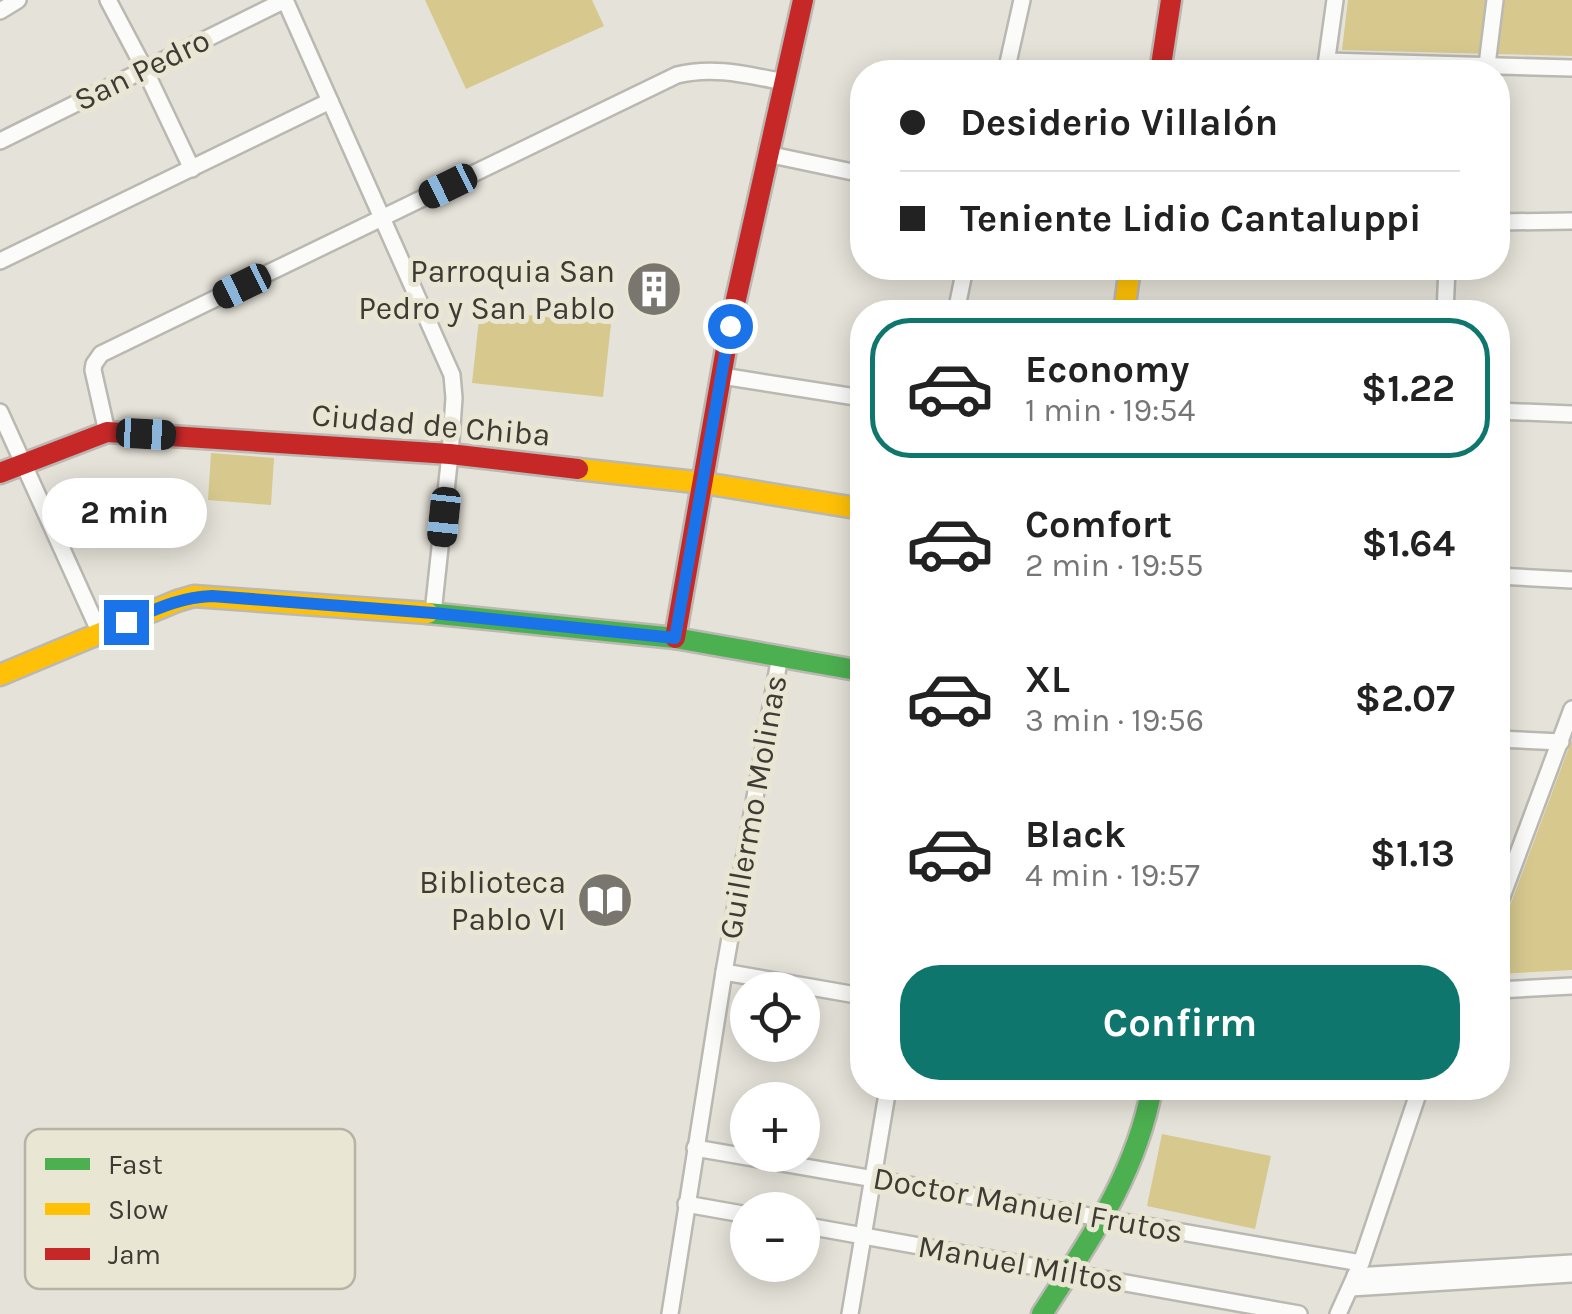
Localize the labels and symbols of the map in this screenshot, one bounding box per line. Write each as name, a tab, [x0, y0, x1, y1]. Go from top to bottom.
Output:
street label: San Pedro	[68, 21, 216, 119]
car	[414, 159, 482, 213]
place label: Parroquia San Pedro y San Pablo	[358, 253, 615, 327]
car	[208, 259, 276, 313]
building icon: Parroquia San Pedro y San Pablo	[624, 259, 684, 319]
route start	[708, 304, 753, 349]
street label: Ciudad de Chiba	[310, 396, 552, 454]
car	[115, 417, 177, 451]
callout: 2 min	[44, 477, 208, 547]
car	[426, 486, 462, 548]
route end	[104, 600, 149, 645]
street label: Guillermo Molinas	[712, 672, 794, 942]
place label: Biblioteca Pablo VI	[419, 864, 566, 938]
library icon: Biblioteca Pablo VI	[575, 870, 635, 930]
legend	[25, 1129, 355, 1289]
text: Fast	[108, 1148, 163, 1181]
street label: Doctor Manuel Frutos	[870, 1159, 1186, 1251]
text: Slow	[108, 1193, 168, 1226]
street label: Manuel Miltos	[915, 1228, 1127, 1300]
text: Jam	[108, 1238, 161, 1271]

